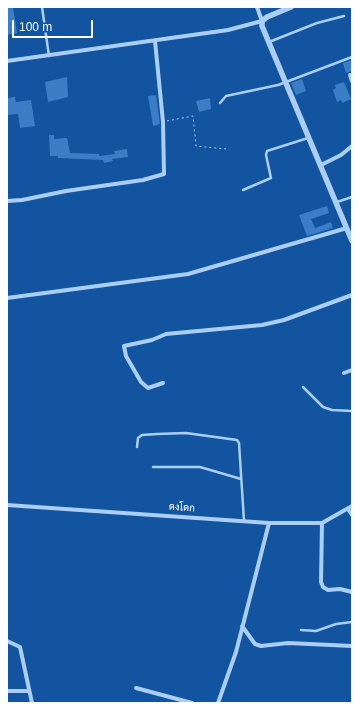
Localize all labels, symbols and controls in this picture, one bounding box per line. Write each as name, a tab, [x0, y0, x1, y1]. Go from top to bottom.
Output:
scale bar	[14, 12, 95, 38]
text: 100 m	[19, 20, 52, 34]
street label: ดงโดก	[169, 501, 195, 515]

